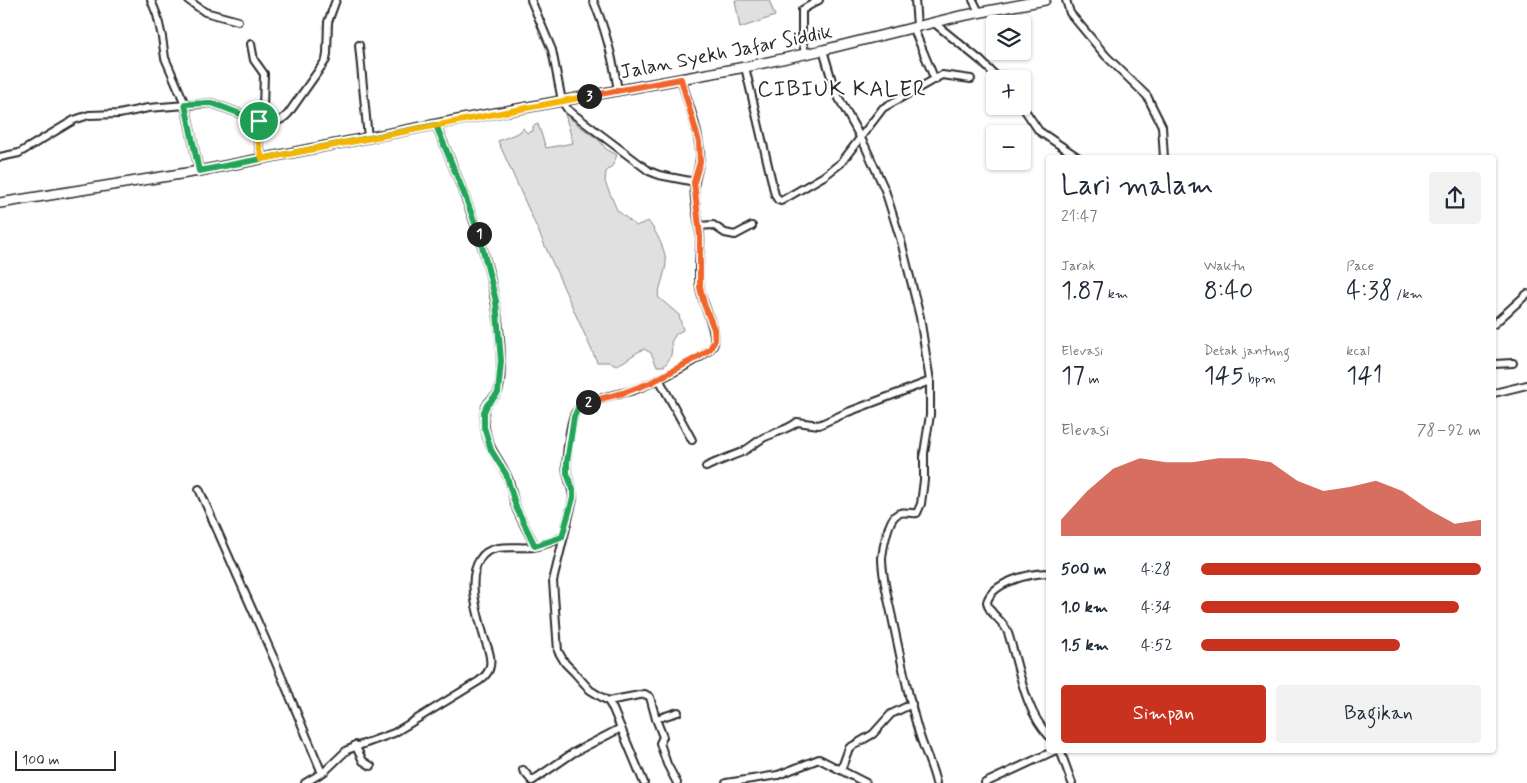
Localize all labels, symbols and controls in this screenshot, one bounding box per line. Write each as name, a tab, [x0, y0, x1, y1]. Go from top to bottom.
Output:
map controls	[986, 15, 1031, 170]
button: layers	[986, 15, 1031, 60]
street label: Jalan Syekh Jafar Siddik	[618, 19, 835, 86]
button: +	[986, 70, 1031, 115]
district label: CIBIUK KALER	[757, 76, 927, 104]
pin: 3	[576, 84, 602, 108]
text: 3	[586, 87, 593, 105]
pin	[238, 100, 280, 142]
icon: arrive	[245, 107, 273, 135]
button: −	[986, 125, 1031, 170]
text: Lari malam	[1061, 168, 1214, 205]
button: share	[1429, 172, 1481, 224]
text: 21:47	[1061, 206, 1097, 227]
pin: 1	[466, 222, 492, 246]
text: 1	[476, 225, 483, 243]
text: Jarak	[1061, 257, 1096, 275]
text: Waktu	[1204, 257, 1245, 275]
text: Pace	[1346, 257, 1374, 275]
text: 1.87	[1061, 275, 1104, 308]
text: 8:40	[1204, 275, 1253, 308]
text: 4:38	[1346, 275, 1393, 308]
text: km	[1104, 285, 1128, 303]
text: /km	[1393, 285, 1423, 303]
text: Elevasi	[1061, 342, 1103, 360]
text: Detak jantung	[1204, 342, 1290, 360]
text: kcal	[1346, 342, 1370, 360]
text: 17	[1061, 360, 1085, 393]
text: 145	[1204, 360, 1244, 393]
text: 141	[1346, 360, 1382, 393]
text: m	[1085, 370, 1100, 388]
text: bpm	[1244, 370, 1276, 388]
pin: 2	[576, 390, 600, 414]
text: 2	[585, 393, 592, 411]
text: Elevasi	[1061, 420, 1109, 441]
text: 78–92 m	[1417, 420, 1481, 441]
text: 500 m	[1061, 559, 1106, 580]
text: 4:28	[1141, 559, 1171, 580]
text: 1.0 km	[1061, 597, 1108, 618]
text: 4:34	[1141, 597, 1172, 618]
text: 1.5 km	[1061, 635, 1109, 656]
text: 4:52	[1141, 635, 1173, 656]
button: Simpan	[1061, 685, 1266, 743]
button: Bagikan	[1276, 685, 1481, 743]
scale bar	[15, 748, 116, 771]
text: 100 m	[22, 751, 60, 769]

